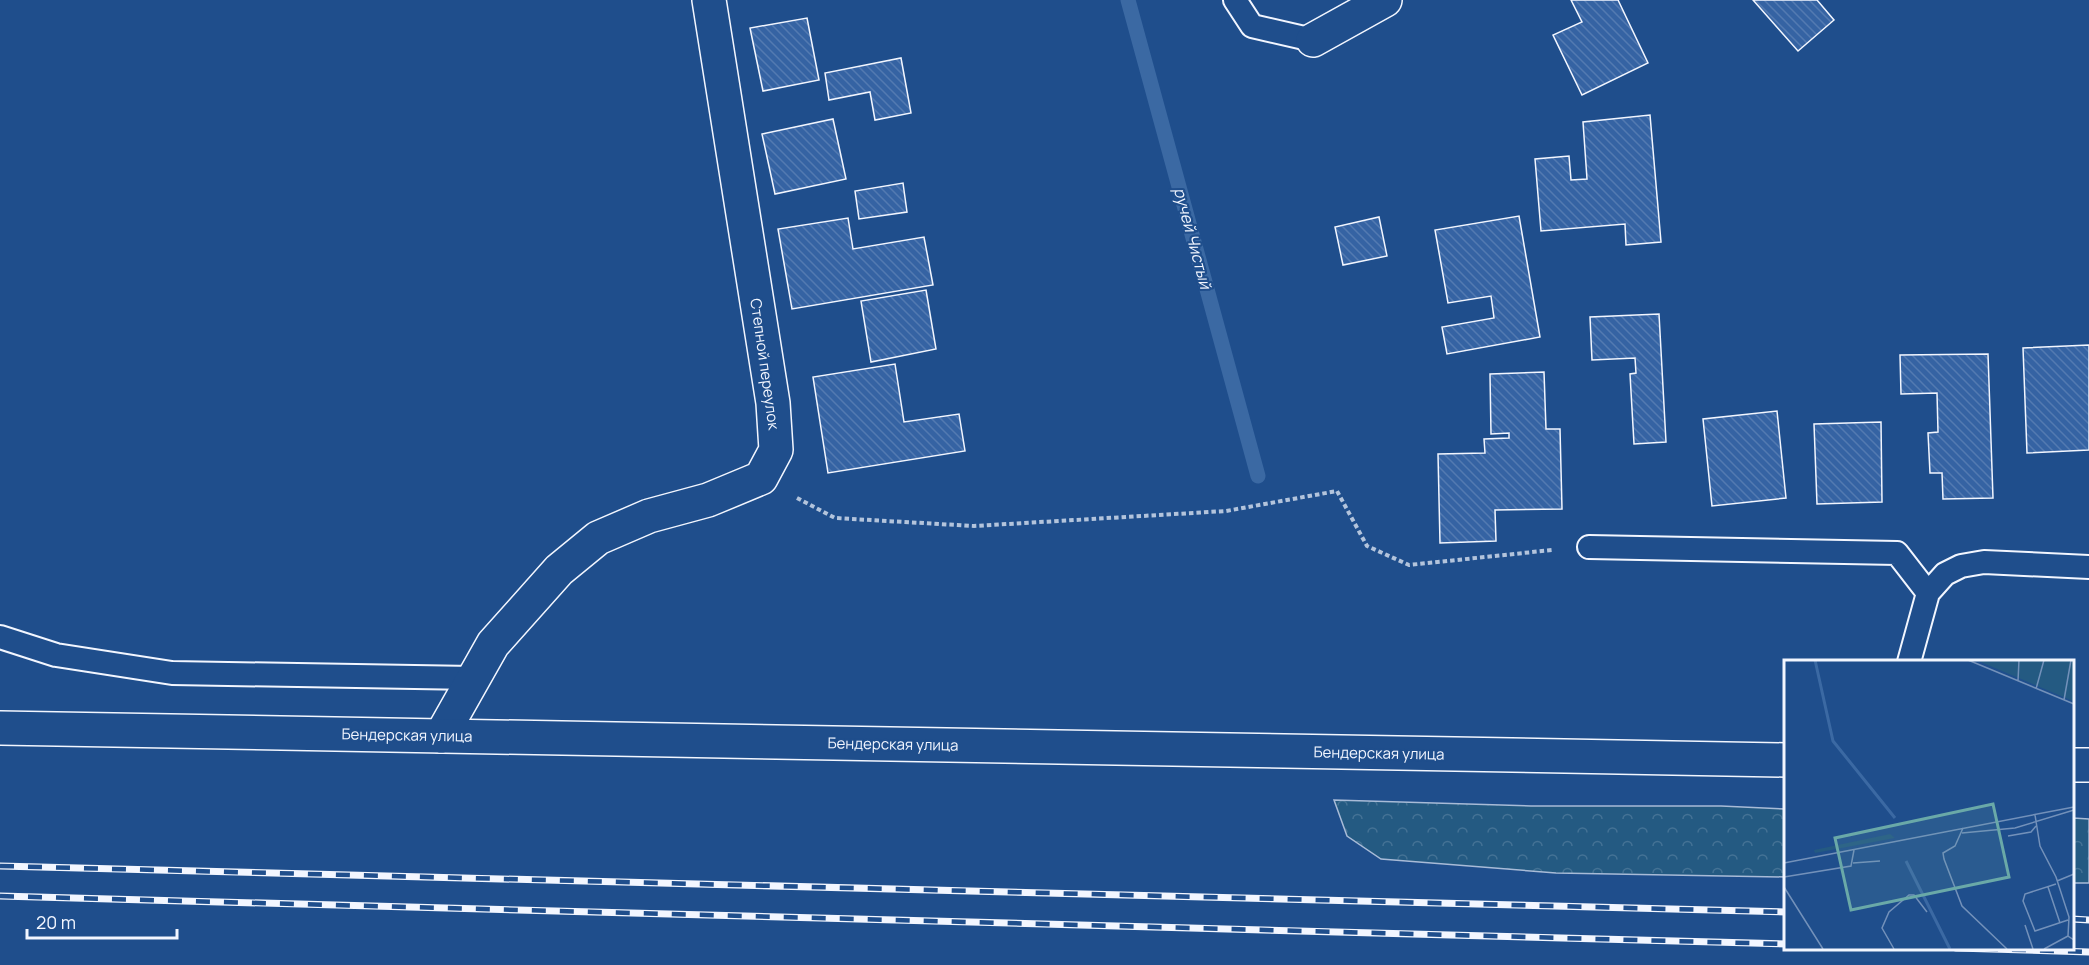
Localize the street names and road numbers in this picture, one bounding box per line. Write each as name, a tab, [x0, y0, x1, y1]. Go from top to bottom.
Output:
street label: Степной переулок	[745, 297, 785, 432]
street label: Бендерская улица	[341, 723, 473, 747]
street label: Бендерская улица	[827, 732, 959, 756]
street label: Бендерская улица	[1313, 741, 1445, 765]

